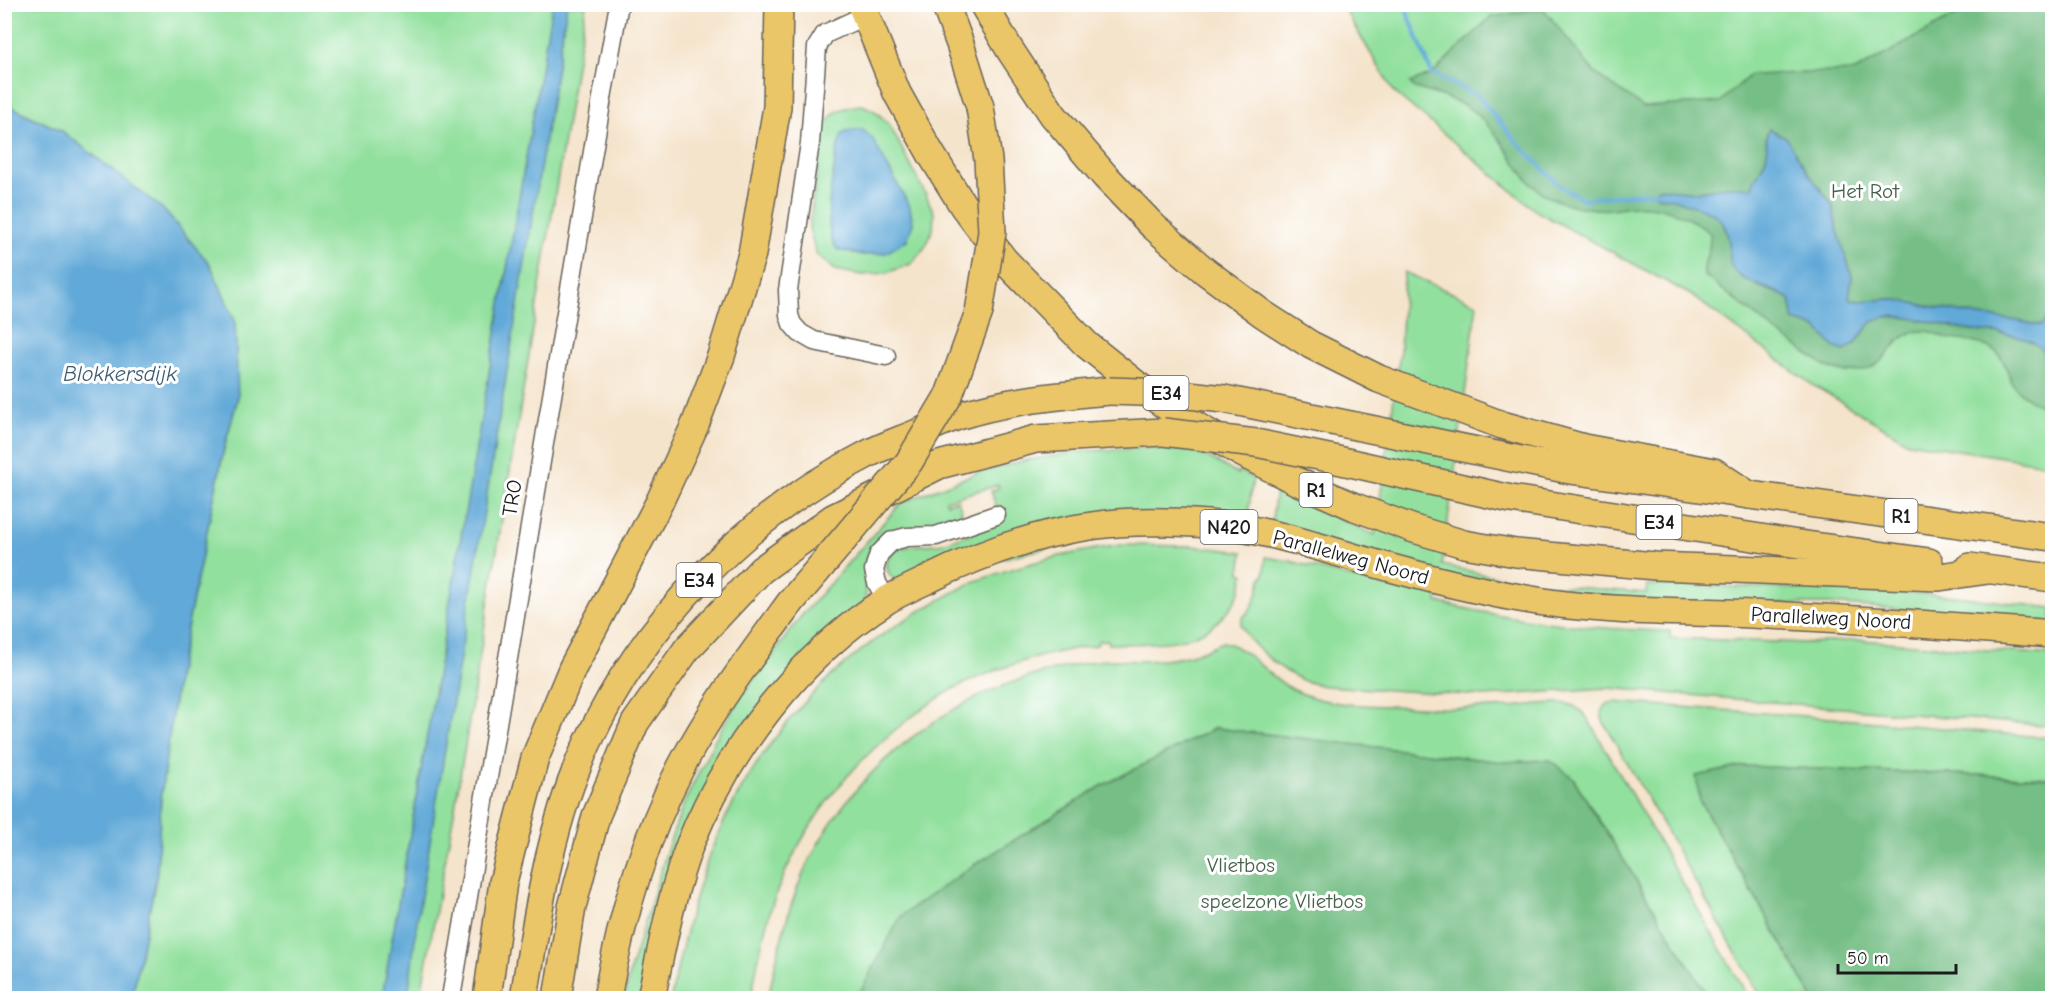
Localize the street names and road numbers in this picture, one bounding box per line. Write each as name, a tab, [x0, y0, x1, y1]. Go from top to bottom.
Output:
road number: E34	[1144, 376, 1188, 410]
road number: R1	[1300, 473, 1332, 507]
street label: TRO	[497, 478, 527, 518]
road number: R1	[1884, 499, 1918, 533]
road number: E34	[1636, 505, 1682, 539]
road number: N420	[1200, 510, 1258, 544]
street label: Parallelweg Noord	[1270, 525, 1432, 589]
road number: E34	[676, 563, 722, 597]
street label: Parallelweg Noord	[1750, 602, 1912, 634]

